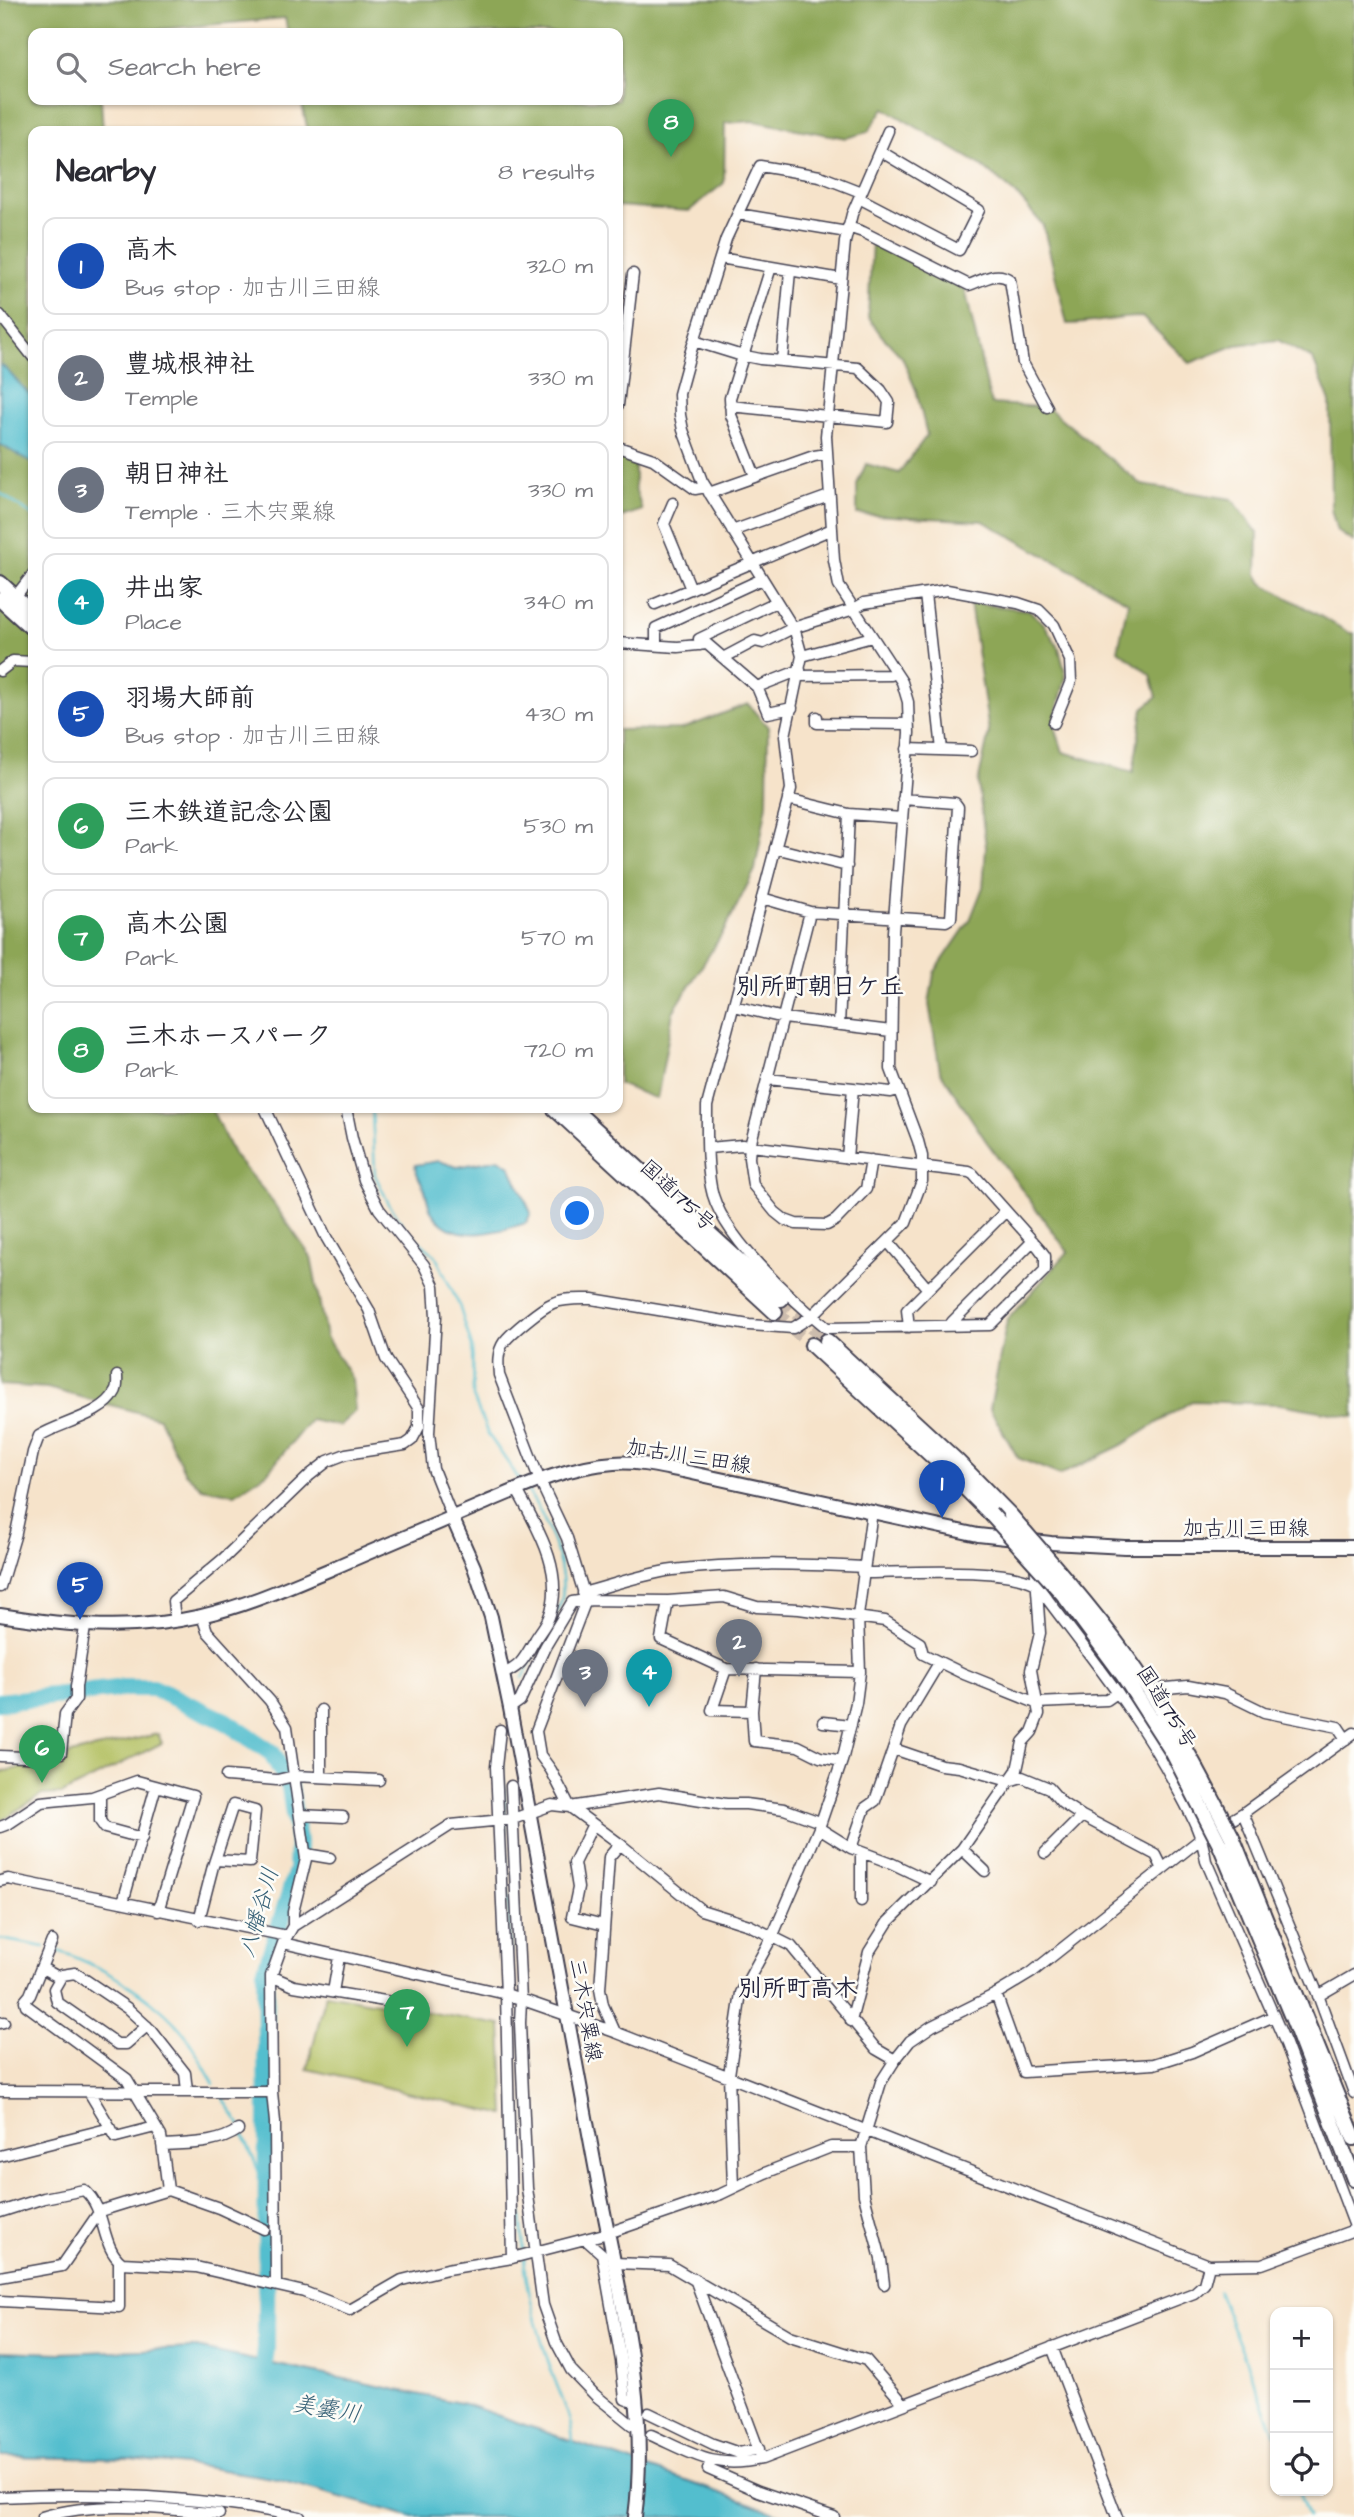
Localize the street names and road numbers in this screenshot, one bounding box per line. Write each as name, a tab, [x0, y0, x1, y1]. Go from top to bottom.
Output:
street label: 国道175号	[634, 1153, 722, 1238]
street label: 加古川三田線	[624, 1432, 753, 1481]
street label: 加古川三田線	[1183, 1514, 1309, 1543]
street label: 国道175号	[1130, 1660, 1204, 1755]
street label: 三木宍粟線	[562, 1956, 609, 2064]

